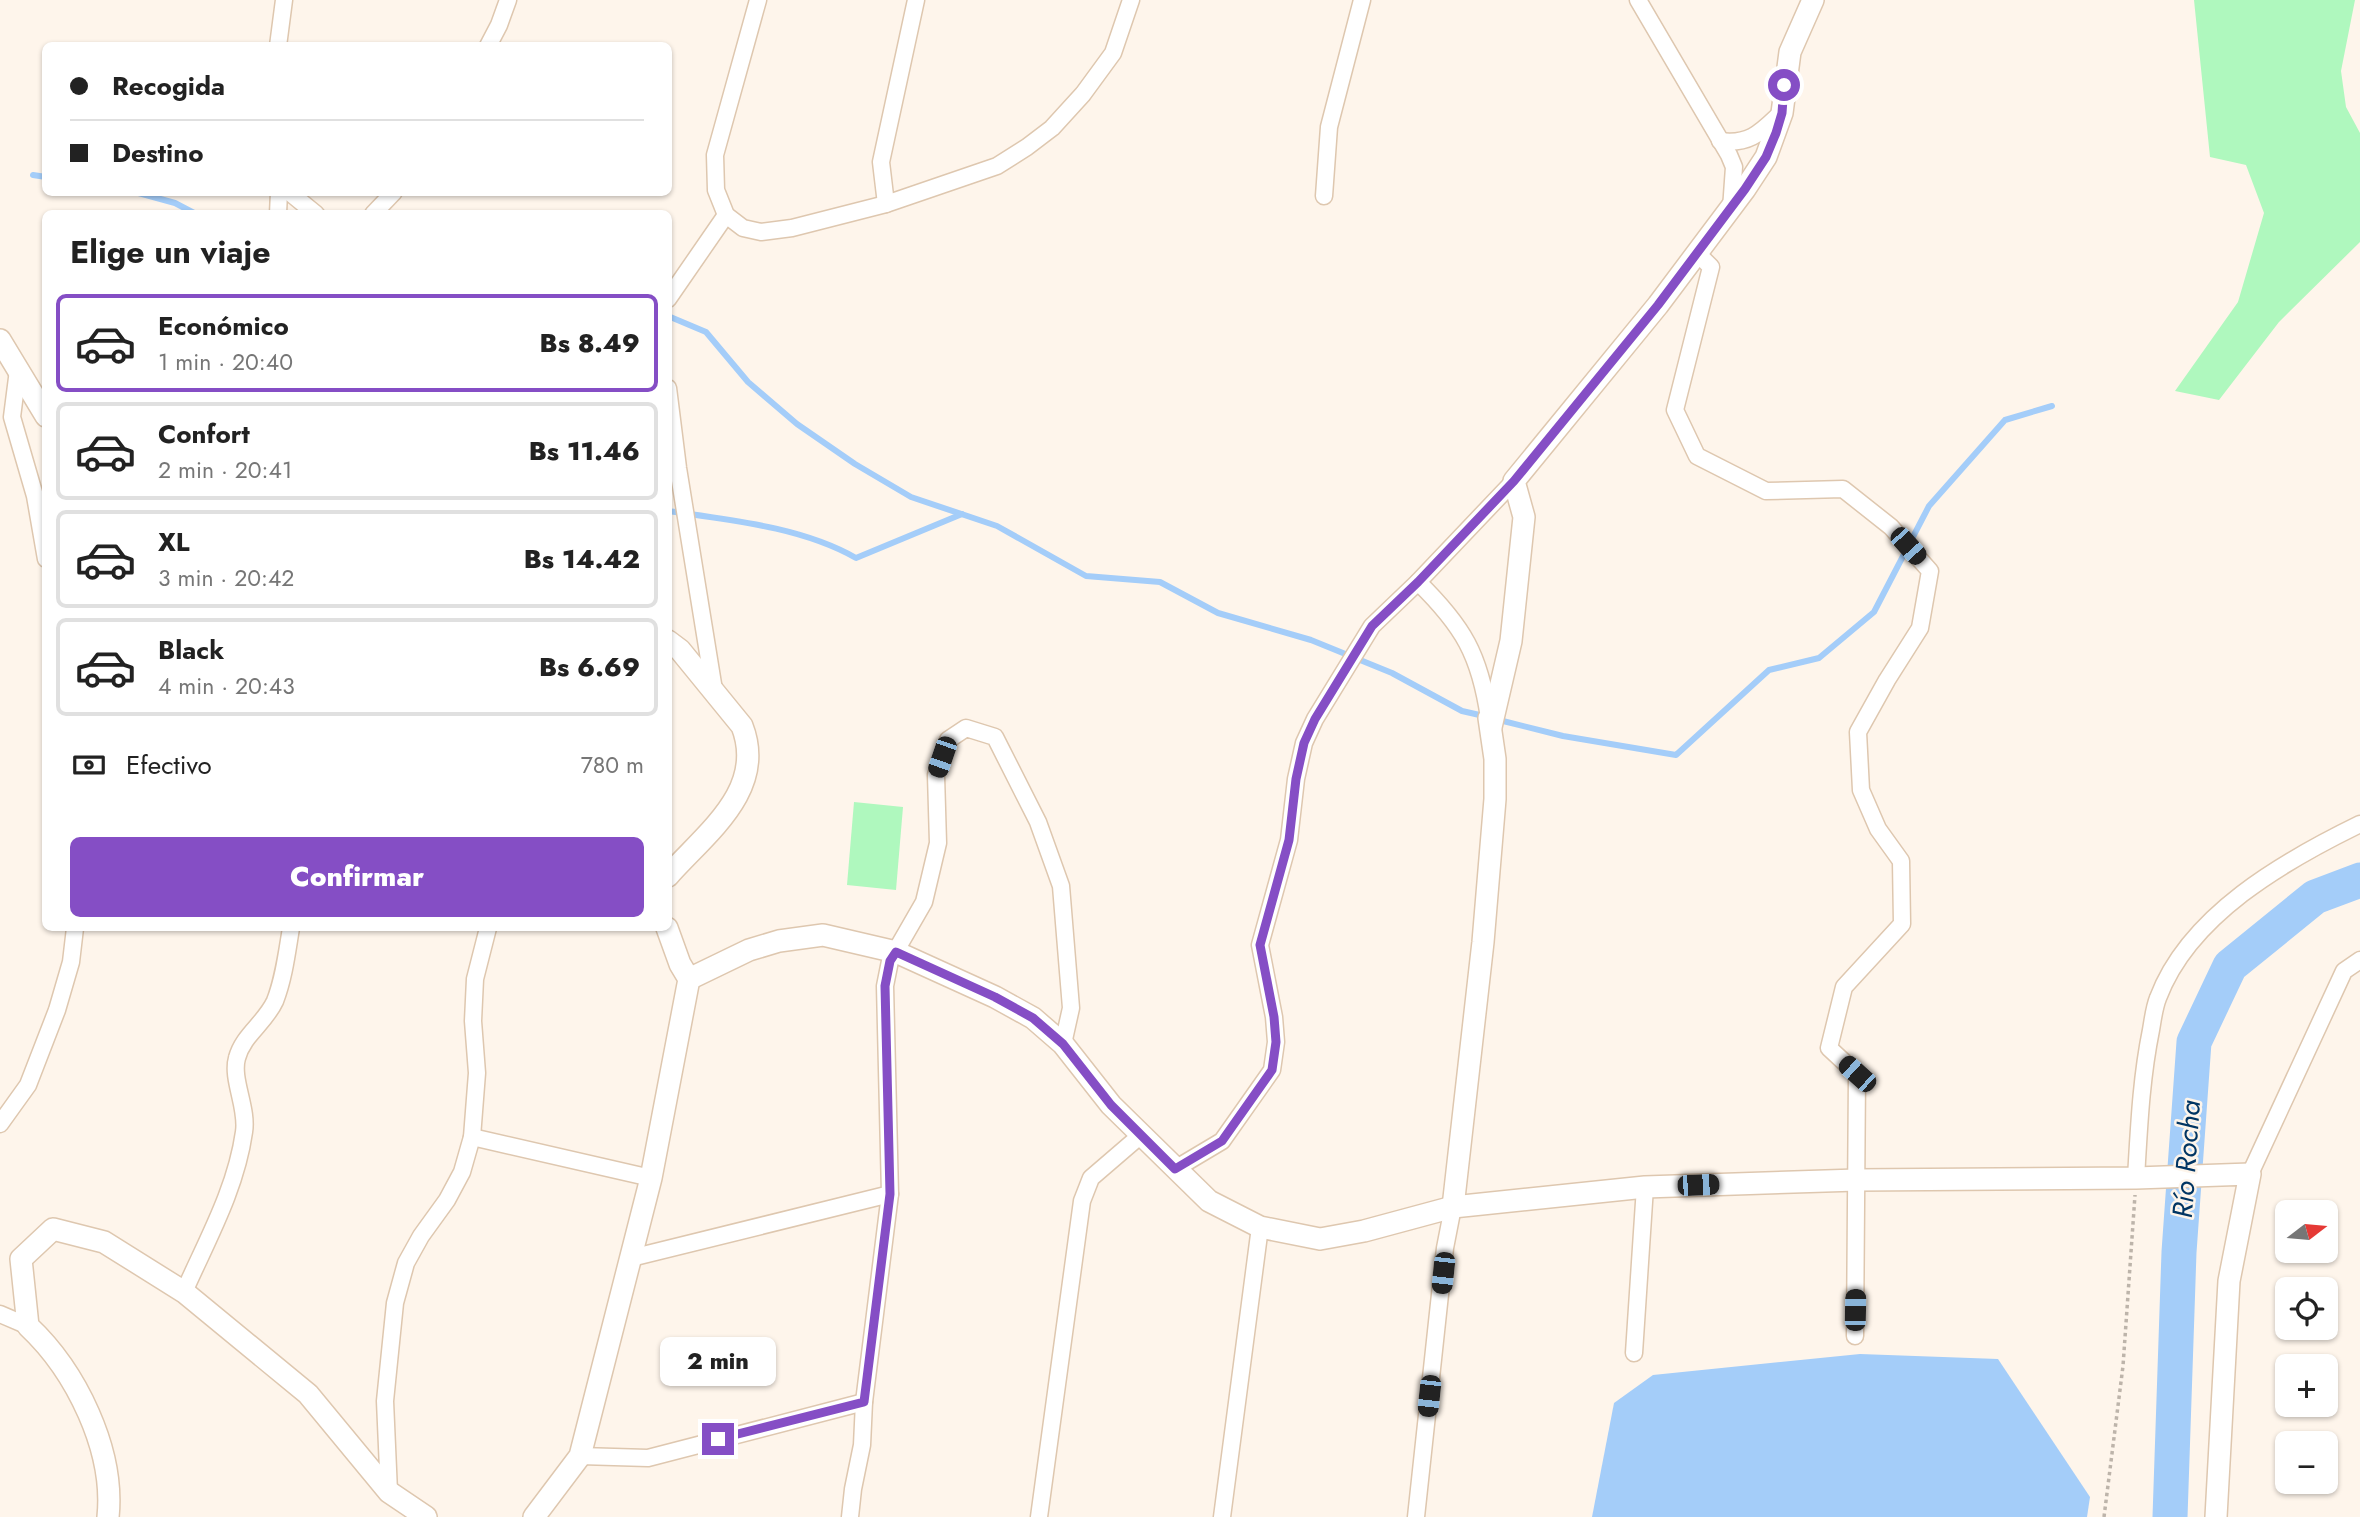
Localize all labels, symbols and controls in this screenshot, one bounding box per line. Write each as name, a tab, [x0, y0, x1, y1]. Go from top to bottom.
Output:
text: Recogida	[112, 67, 225, 105]
route start	[1768, 69, 1800, 101]
text: Destino	[112, 134, 204, 172]
text: Elige un viaje	[70, 229, 271, 275]
text: Económico	[158, 307, 289, 345]
icon: car	[74, 312, 137, 375]
text: Bs 8.49	[540, 324, 640, 362]
text: 1 min · 20:40	[158, 345, 293, 379]
text: Confort	[158, 415, 250, 453]
icon: car	[74, 420, 137, 483]
text: Bs 11.46	[529, 432, 640, 470]
text: 2 min · 20:41	[158, 453, 292, 487]
text: XL	[158, 523, 190, 561]
car	[1887, 523, 1930, 569]
icon: car	[74, 528, 137, 591]
text: Bs 14.42	[524, 540, 640, 578]
text: 3 min · 20:42	[158, 561, 294, 595]
text: Black	[158, 631, 224, 669]
icon: car	[74, 636, 137, 699]
text: Bs 6.69	[539, 648, 640, 686]
text: 4 min · 20:43	[158, 669, 295, 703]
car	[926, 734, 959, 780]
icon: cash	[70, 746, 108, 784]
text: Efectivo	[126, 746, 212, 784]
text: 780 m	[581, 748, 644, 782]
button: Confirmar	[70, 837, 644, 917]
car	[1835, 1052, 1880, 1096]
water label: Río Rocha	[2162, 1098, 2211, 1219]
car	[1677, 1174, 1720, 1196]
north arrow	[2275, 1200, 2338, 1264]
map controls	[2275, 1200, 2338, 1494]
car	[1431, 1251, 1456, 1295]
button: locate	[2275, 1277, 2338, 1340]
car	[1845, 1289, 1866, 1331]
callout: 2 min	[660, 1338, 776, 1386]
text: 2 min	[687, 1344, 749, 1378]
button: +	[2275, 1354, 2338, 1417]
car	[1417, 1374, 1442, 1418]
route end	[702, 1423, 734, 1455]
button: −	[2275, 1431, 2338, 1494]

